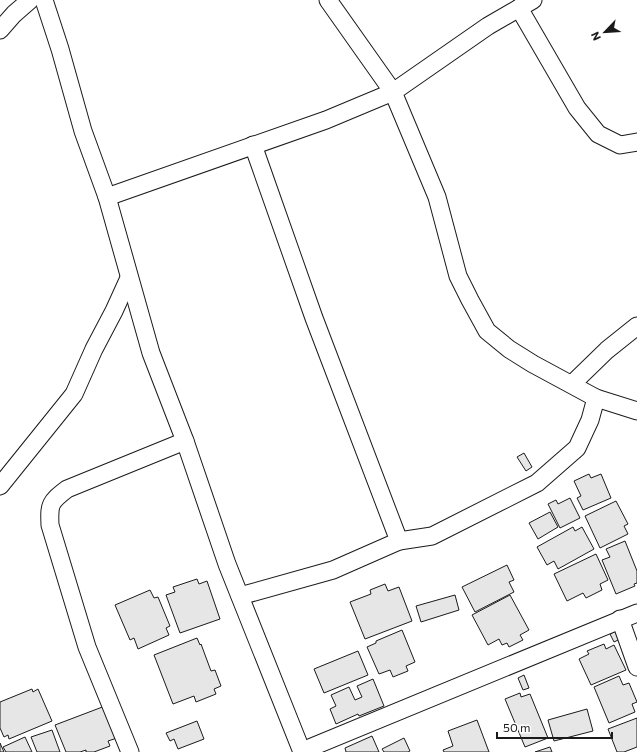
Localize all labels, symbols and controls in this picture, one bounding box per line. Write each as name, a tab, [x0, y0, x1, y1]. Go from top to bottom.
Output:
north arrow	[585, 12, 625, 52]
text: N	[588, 30, 603, 43]
scale bar	[497, 714, 612, 740]
text: 50 m	[503, 720, 531, 734]

